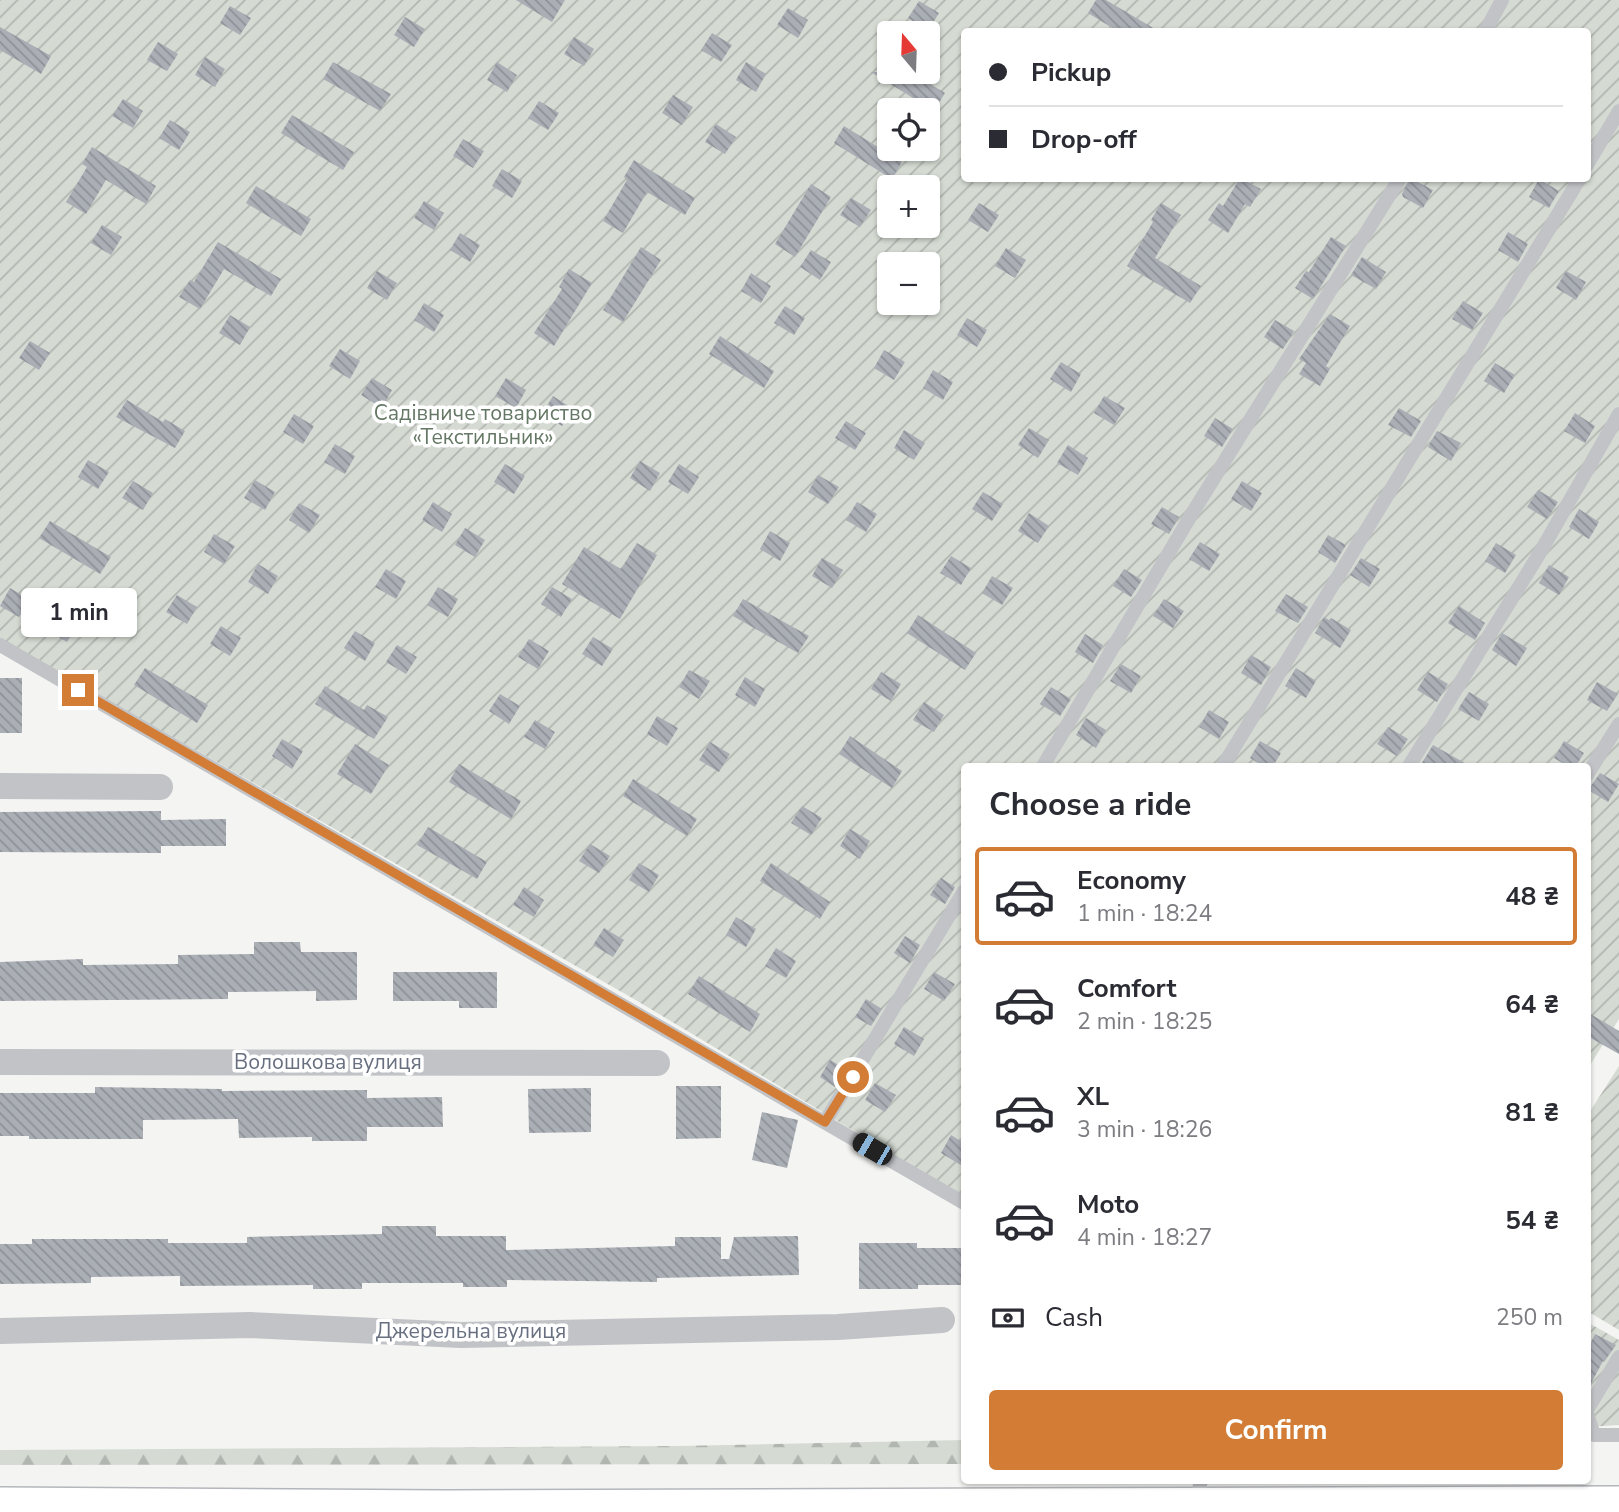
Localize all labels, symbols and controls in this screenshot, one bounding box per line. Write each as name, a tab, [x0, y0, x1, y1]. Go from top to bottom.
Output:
north arrow	[877, 21, 940, 84]
map controls	[877, 21, 940, 315]
text: Pickup	[1031, 55, 1111, 90]
button: locate	[877, 98, 940, 161]
text: Drop-off	[1031, 122, 1137, 157]
button: +	[877, 175, 940, 238]
button: −	[877, 252, 940, 315]
park label: Садівниче товариство «Текстильник»	[374, 399, 592, 451]
callout: 1 min	[20, 588, 136, 638]
text: 1 min	[49, 597, 109, 628]
route end	[62, 674, 94, 706]
text: Choose a ride	[989, 783, 1191, 826]
text: Economy	[1077, 863, 1186, 898]
icon: car	[993, 865, 1056, 928]
text: 48 ₴	[1505, 879, 1559, 914]
text: 1 min · 18:24	[1077, 898, 1212, 929]
text: Comfort	[1077, 971, 1177, 1006]
icon: car	[993, 973, 1056, 1036]
text: 64 ₴	[1505, 987, 1559, 1022]
text: 2 min · 18:25	[1077, 1006, 1212, 1037]
street label: Волошкова вулиця	[234, 1048, 422, 1076]
route start	[837, 1061, 869, 1093]
text: XL	[1077, 1079, 1109, 1114]
icon: car	[993, 1081, 1056, 1144]
text: 81 ₴	[1505, 1095, 1559, 1130]
text: 3 min · 18:26	[1077, 1114, 1212, 1145]
car	[849, 1129, 896, 1169]
text: Moto	[1077, 1187, 1139, 1222]
icon: car	[993, 1189, 1056, 1252]
text: 54 ₴	[1505, 1203, 1559, 1238]
text: 4 min · 18:27	[1077, 1222, 1212, 1253]
icon: cash	[989, 1299, 1027, 1337]
text: Cash	[1045, 1300, 1103, 1335]
text: 250 m	[1496, 1302, 1563, 1333]
street label: Джерельна вулиця	[376, 1317, 566, 1345]
button: Confirm	[989, 1390, 1563, 1470]

